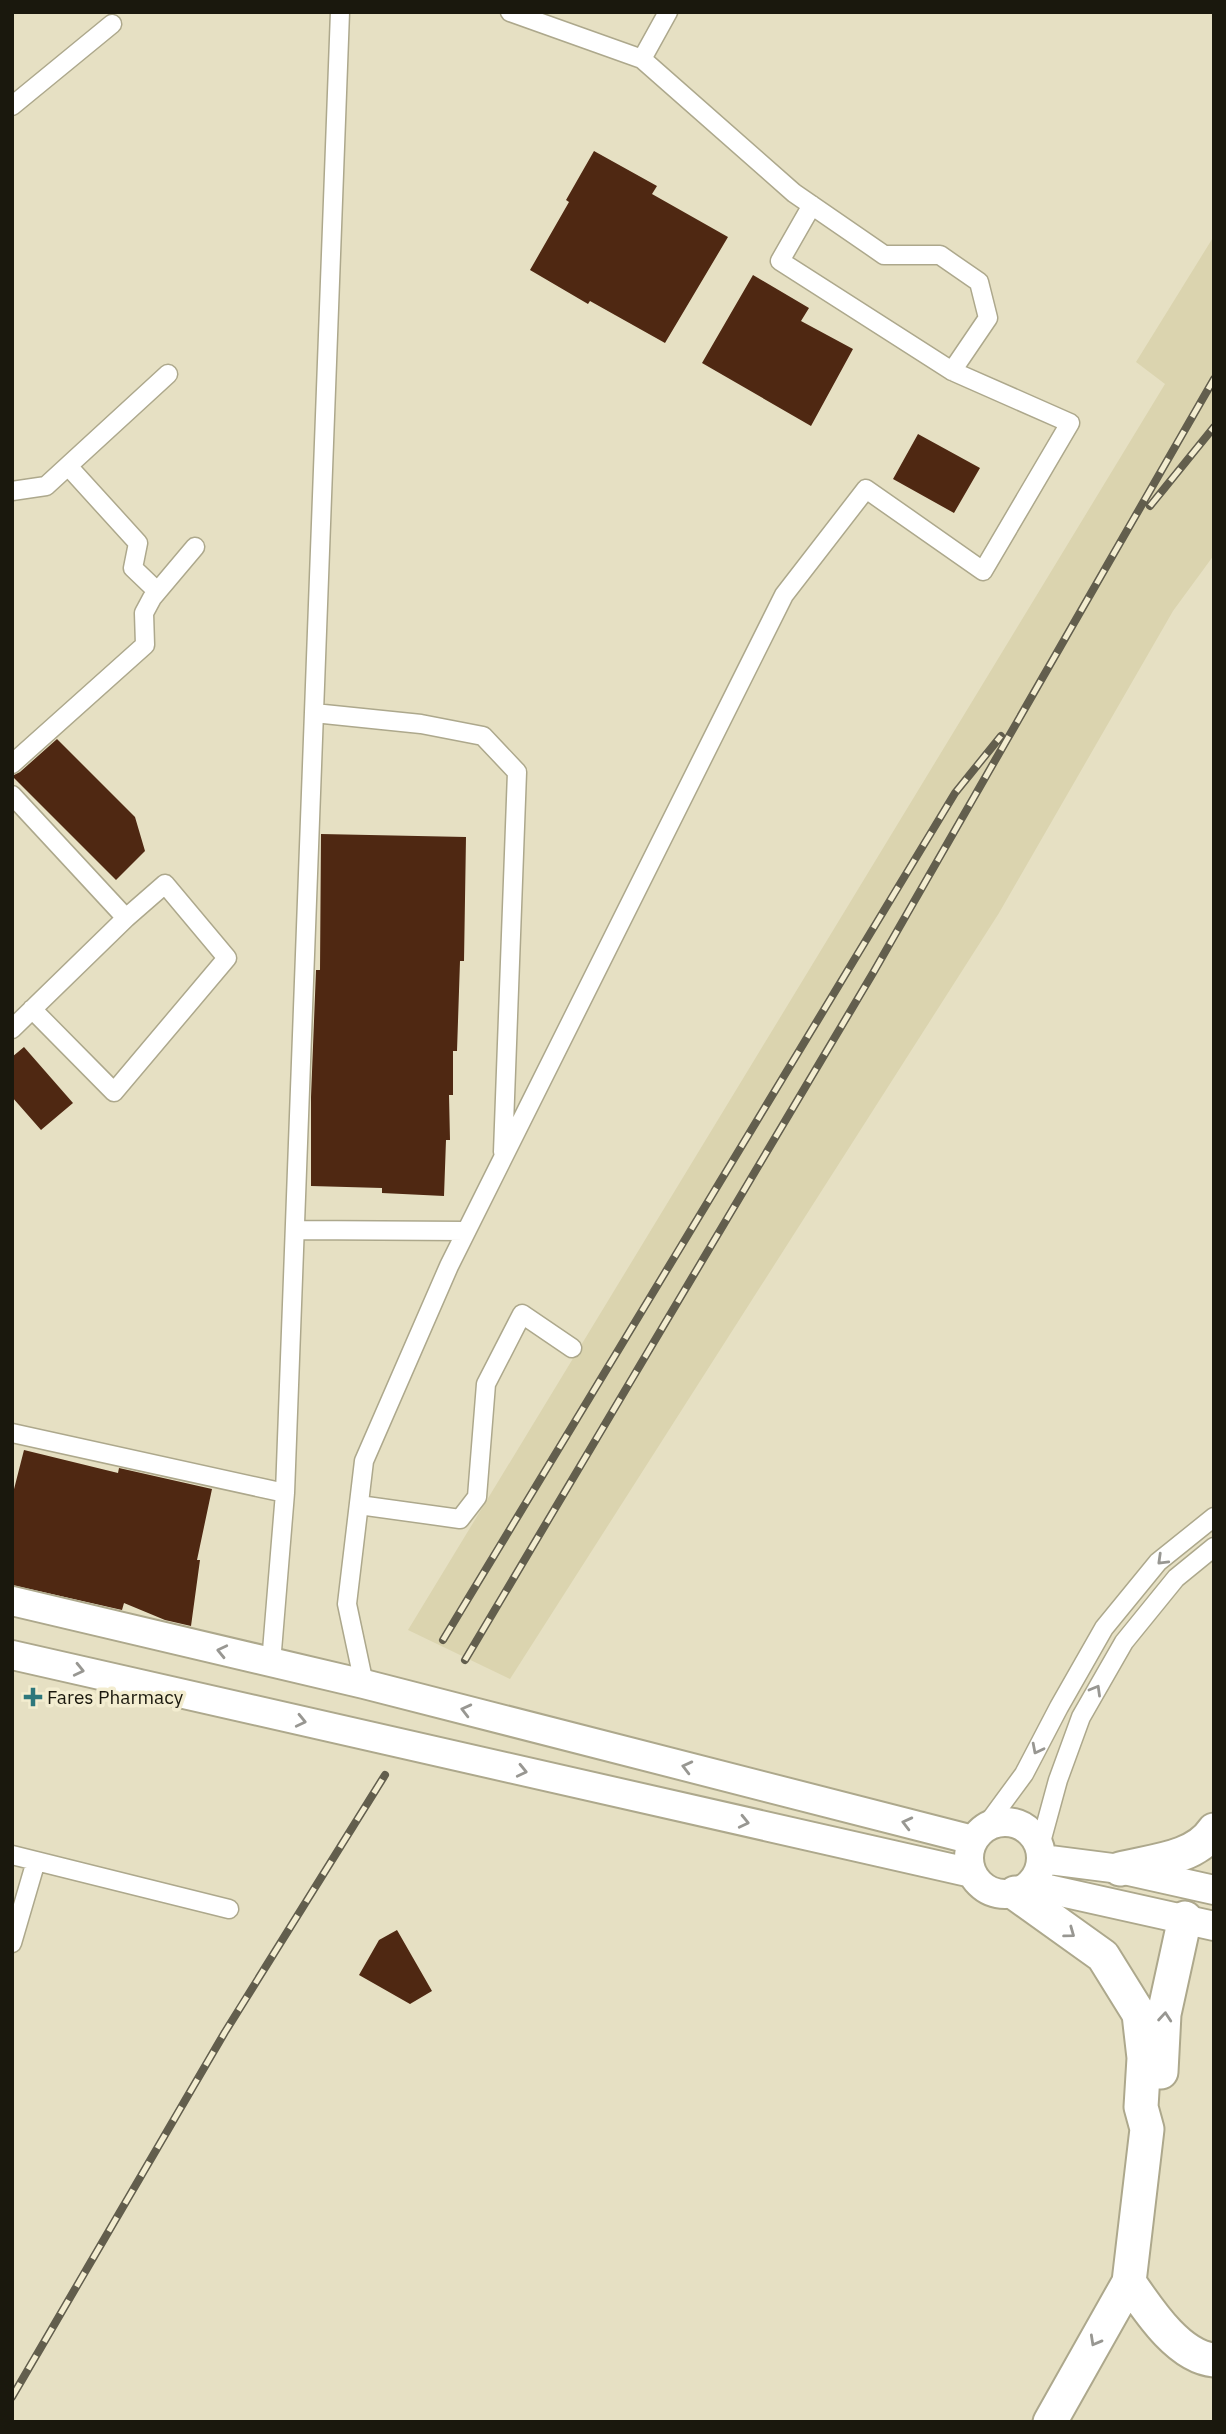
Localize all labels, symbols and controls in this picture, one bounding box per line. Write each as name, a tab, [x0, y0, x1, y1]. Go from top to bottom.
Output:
one-way arrow	[1157, 1552, 1170, 1565]
one-way arrow	[216, 1645, 228, 1659]
one-way arrow	[73, 1662, 85, 1677]
place label: Fares Pharmacy	[47, 1685, 184, 1709]
one-way arrow	[1088, 1685, 1101, 1698]
marker: Fares Pharmacy	[25, 1689, 41, 1705]
one-way arrow	[460, 1704, 472, 1718]
one-way arrow	[295, 1713, 307, 1727]
one-way arrow	[1032, 1742, 1046, 1754]
one-way arrow	[681, 1761, 693, 1775]
one-way arrow	[516, 1763, 528, 1778]
one-way arrow	[738, 1813, 750, 1828]
one-way arrow	[901, 1817, 913, 1831]
one-way arrow	[1062, 1925, 1075, 1937]
one-way arrow	[1157, 2011, 1172, 2022]
one-way arrow	[1090, 2334, 1103, 2347]

